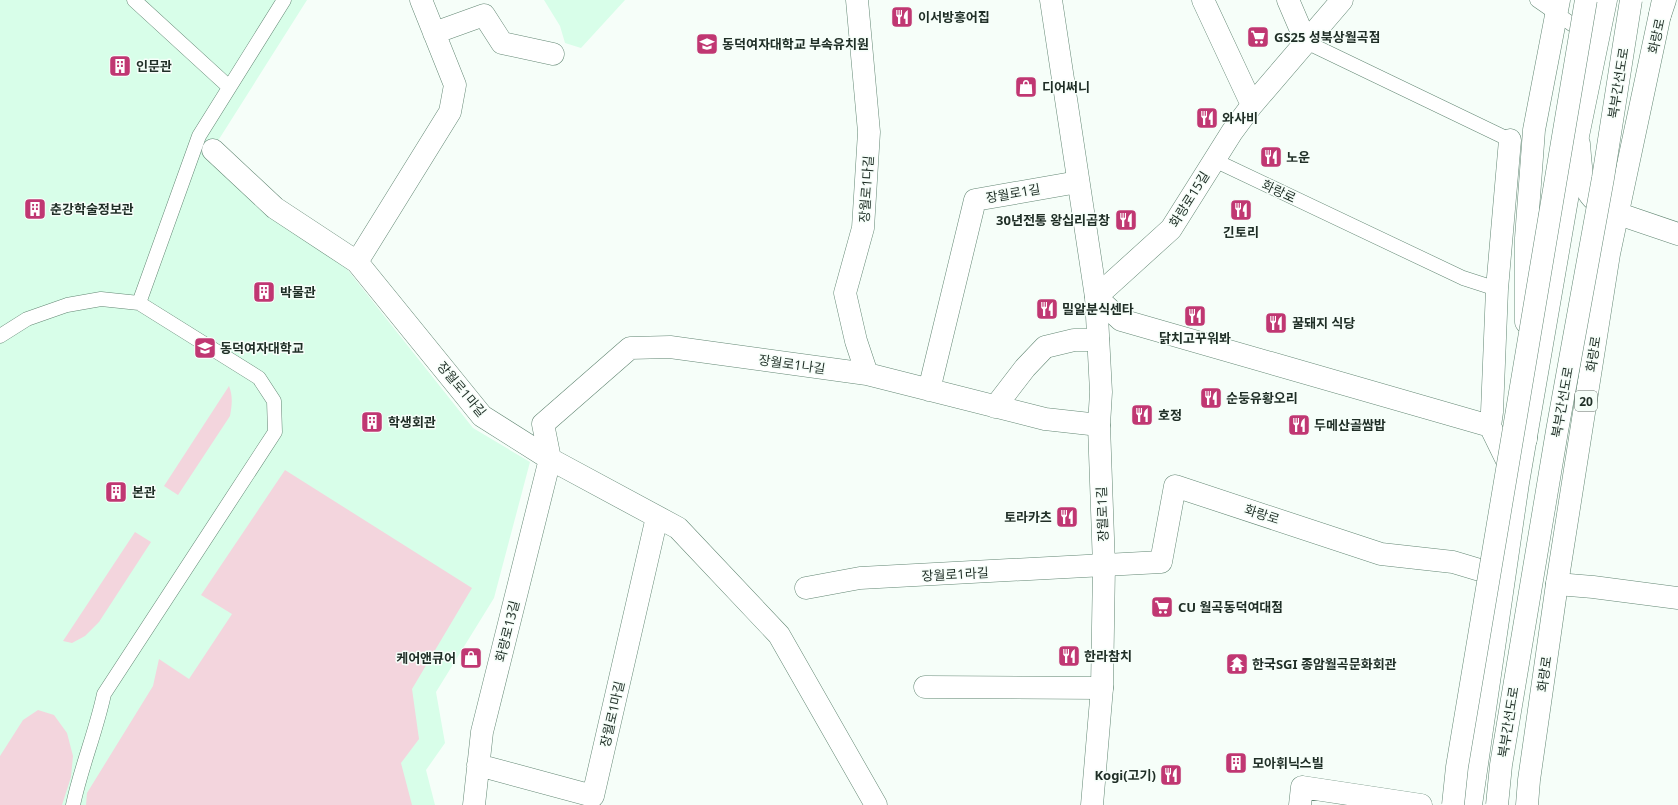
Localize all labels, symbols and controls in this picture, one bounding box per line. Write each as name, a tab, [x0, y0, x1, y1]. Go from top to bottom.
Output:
restaurant icon: 이서방홍어집	[889, 4, 915, 30]
place label: 이서방홍어집	[918, 8, 990, 26]
street label: 화랑로	[1643, 17, 1669, 55]
supermarket icon: GS25 성북상월곡점	[1245, 24, 1271, 50]
place label: GS25 성북상월곡점	[1274, 28, 1381, 46]
school or university icon: 동덕여자대학교 부속유치원	[694, 31, 720, 57]
place label: 동덕여자대학교 부속유치원	[722, 35, 869, 53]
street label: 북부간선도로	[1603, 46, 1633, 120]
building icon: 인문관	[107, 53, 133, 79]
place label: 인문관	[136, 57, 172, 75]
shop icon: 디어써니	[1013, 74, 1039, 100]
place label: 디어써니	[1042, 78, 1090, 96]
restaurant icon: 와사비	[1194, 105, 1220, 131]
place label: 와사비	[1222, 109, 1258, 127]
restaurant icon: 노운	[1258, 144, 1284, 170]
place label: 노운	[1286, 148, 1310, 166]
street label: 장월로1다길	[855, 155, 877, 223]
street label: 화랑로15길	[1165, 168, 1213, 230]
street label: 화랑로	[1259, 175, 1299, 207]
street label: 장월로1길	[984, 179, 1042, 207]
building icon: 춘강학술정보관	[22, 196, 48, 222]
restaurant icon: 긴토리	[1228, 197, 1254, 223]
place label: 춘강학술정보관	[50, 200, 134, 218]
restaurant icon: 30년전통 왕십리곱창	[1113, 207, 1139, 233]
place label: 30년전통 왕십리곱창	[996, 211, 1110, 229]
place label: 긴토리	[1223, 223, 1259, 241]
building icon: 박물관	[251, 279, 277, 305]
place label: 박물관	[280, 283, 316, 301]
restaurant icon: 밀알분식센타	[1034, 296, 1060, 322]
place label: 밀알분식센타	[1062, 300, 1134, 318]
restaurant icon: 닭치고꾸워봐	[1182, 303, 1208, 329]
restaurant icon: 꿀돼지 식당	[1263, 310, 1289, 336]
place label: 꿀돼지 식당	[1292, 314, 1355, 332]
place label: 닭치고꾸워봐	[1159, 329, 1231, 347]
school or university icon: 동덕여자대학교	[192, 335, 218, 361]
street label: 화랑로	[1581, 335, 1605, 373]
place label: 동덕여자대학교	[220, 339, 304, 357]
street label: 장월로1나길	[757, 350, 827, 378]
street label: 장월로1마길	[433, 357, 491, 421]
street label: 북부간선도로	[1547, 365, 1577, 439]
restaurant icon: 순둥유황오리	[1198, 385, 1224, 411]
place label: 순둥유황오리	[1226, 389, 1298, 407]
road number: 20	[1575, 391, 1597, 411]
restaurant icon: 호정	[1129, 402, 1155, 428]
place label: 호정	[1158, 406, 1182, 424]
building icon: 학생회관	[359, 409, 385, 435]
restaurant icon: 두메산골쌈밥	[1286, 412, 1312, 438]
place label: 학생회관	[388, 413, 436, 431]
place label: 두메산골쌈밥	[1314, 416, 1386, 434]
building icon: 본관	[103, 479, 129, 505]
place label: 본관	[132, 483, 156, 501]
street label: 장월로1길	[1092, 486, 1112, 542]
street label: 화랑로	[1242, 500, 1282, 528]
restaurant icon: 토라카츠	[1054, 504, 1080, 530]
place label: 토라카츠	[1004, 508, 1052, 526]
street label: 장월로1라길	[921, 563, 989, 585]
supermarket icon: CU 월곡동덕여대점	[1149, 594, 1175, 620]
street label: 화랑로13길	[491, 598, 523, 664]
place label: CU 월곡동덕여대점	[1178, 598, 1283, 616]
restaurant icon: 한라참치	[1056, 643, 1082, 669]
shop icon: 케어앤큐어	[458, 645, 484, 671]
place label: 한라참치	[1084, 647, 1132, 665]
place label: 케어앤큐어	[396, 649, 456, 667]
temple icon: 한국SGI 종암월곡문화회관	[1224, 651, 1250, 677]
place label: 한국SGI 종암월곡문화회관	[1252, 655, 1397, 673]
street label: 화랑로	[1533, 655, 1555, 693]
street label: 장월로1마길	[596, 679, 628, 749]
street label: 북부간선도로	[1493, 685, 1523, 759]
building icon: 모아휘닉스빌	[1223, 750, 1249, 776]
place label: 모아휘닉스빌	[1252, 754, 1324, 772]
restaurant icon: Kogi(고기)	[1158, 762, 1184, 788]
place label: Kogi(고기)	[1094, 766, 1156, 784]

